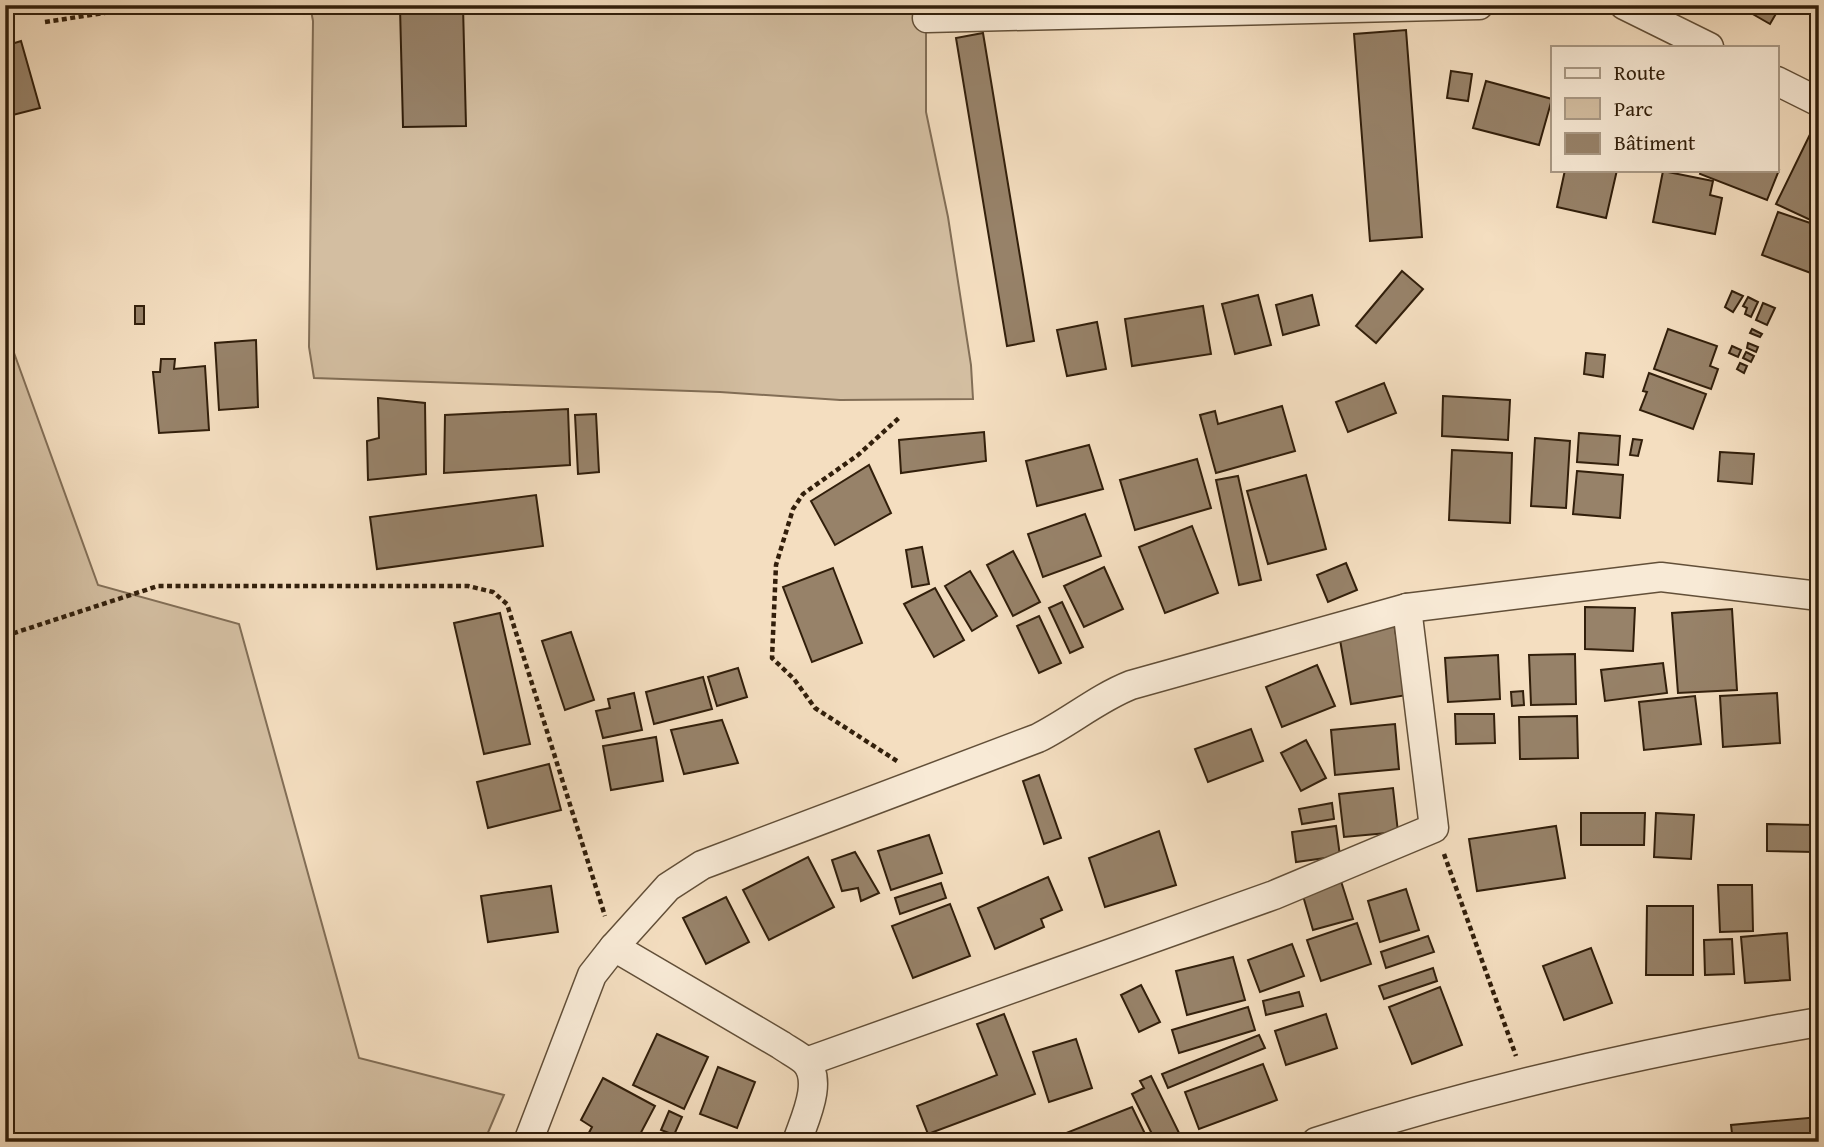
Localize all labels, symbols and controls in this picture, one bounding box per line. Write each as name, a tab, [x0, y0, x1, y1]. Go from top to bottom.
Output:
legend	[1551, 46, 1778, 172]
text: Route	[1614, 57, 1666, 88]
text: Parc	[1614, 93, 1653, 124]
text: Bâtiment	[1614, 127, 1696, 158]

